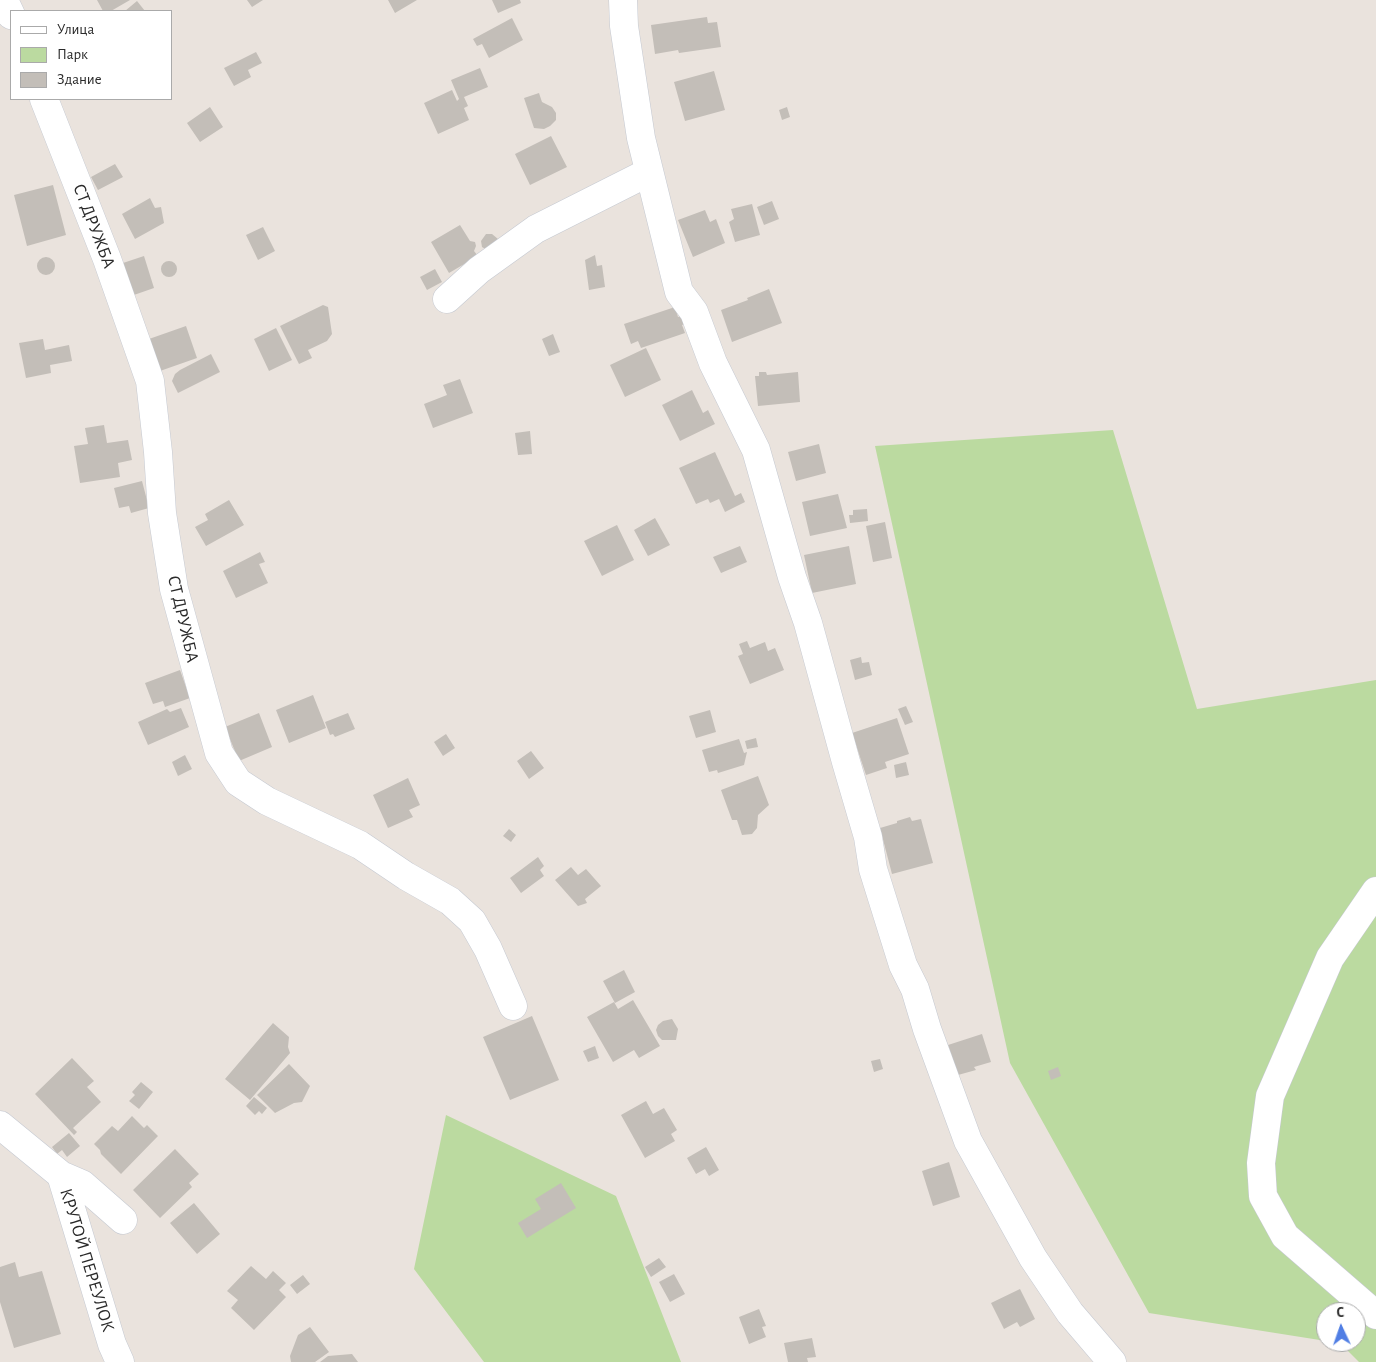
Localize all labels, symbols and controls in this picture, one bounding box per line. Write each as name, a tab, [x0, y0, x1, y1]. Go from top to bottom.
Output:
legend	[10, 10, 172, 100]
text: Улица	[57, 22, 94, 37]
text: Парк	[57, 47, 88, 62]
text: Здание	[57, 72, 102, 87]
street label: СТ ДРУЖБА	[68, 181, 120, 271]
street label: СТ ДРУЖБА	[163, 573, 203, 665]
street label: КРУТОЙ ПЕРЕУЛОК	[55, 1186, 119, 1334]
north arrow	[1316, 1302, 1366, 1352]
text: С	[1336, 1306, 1345, 1320]

